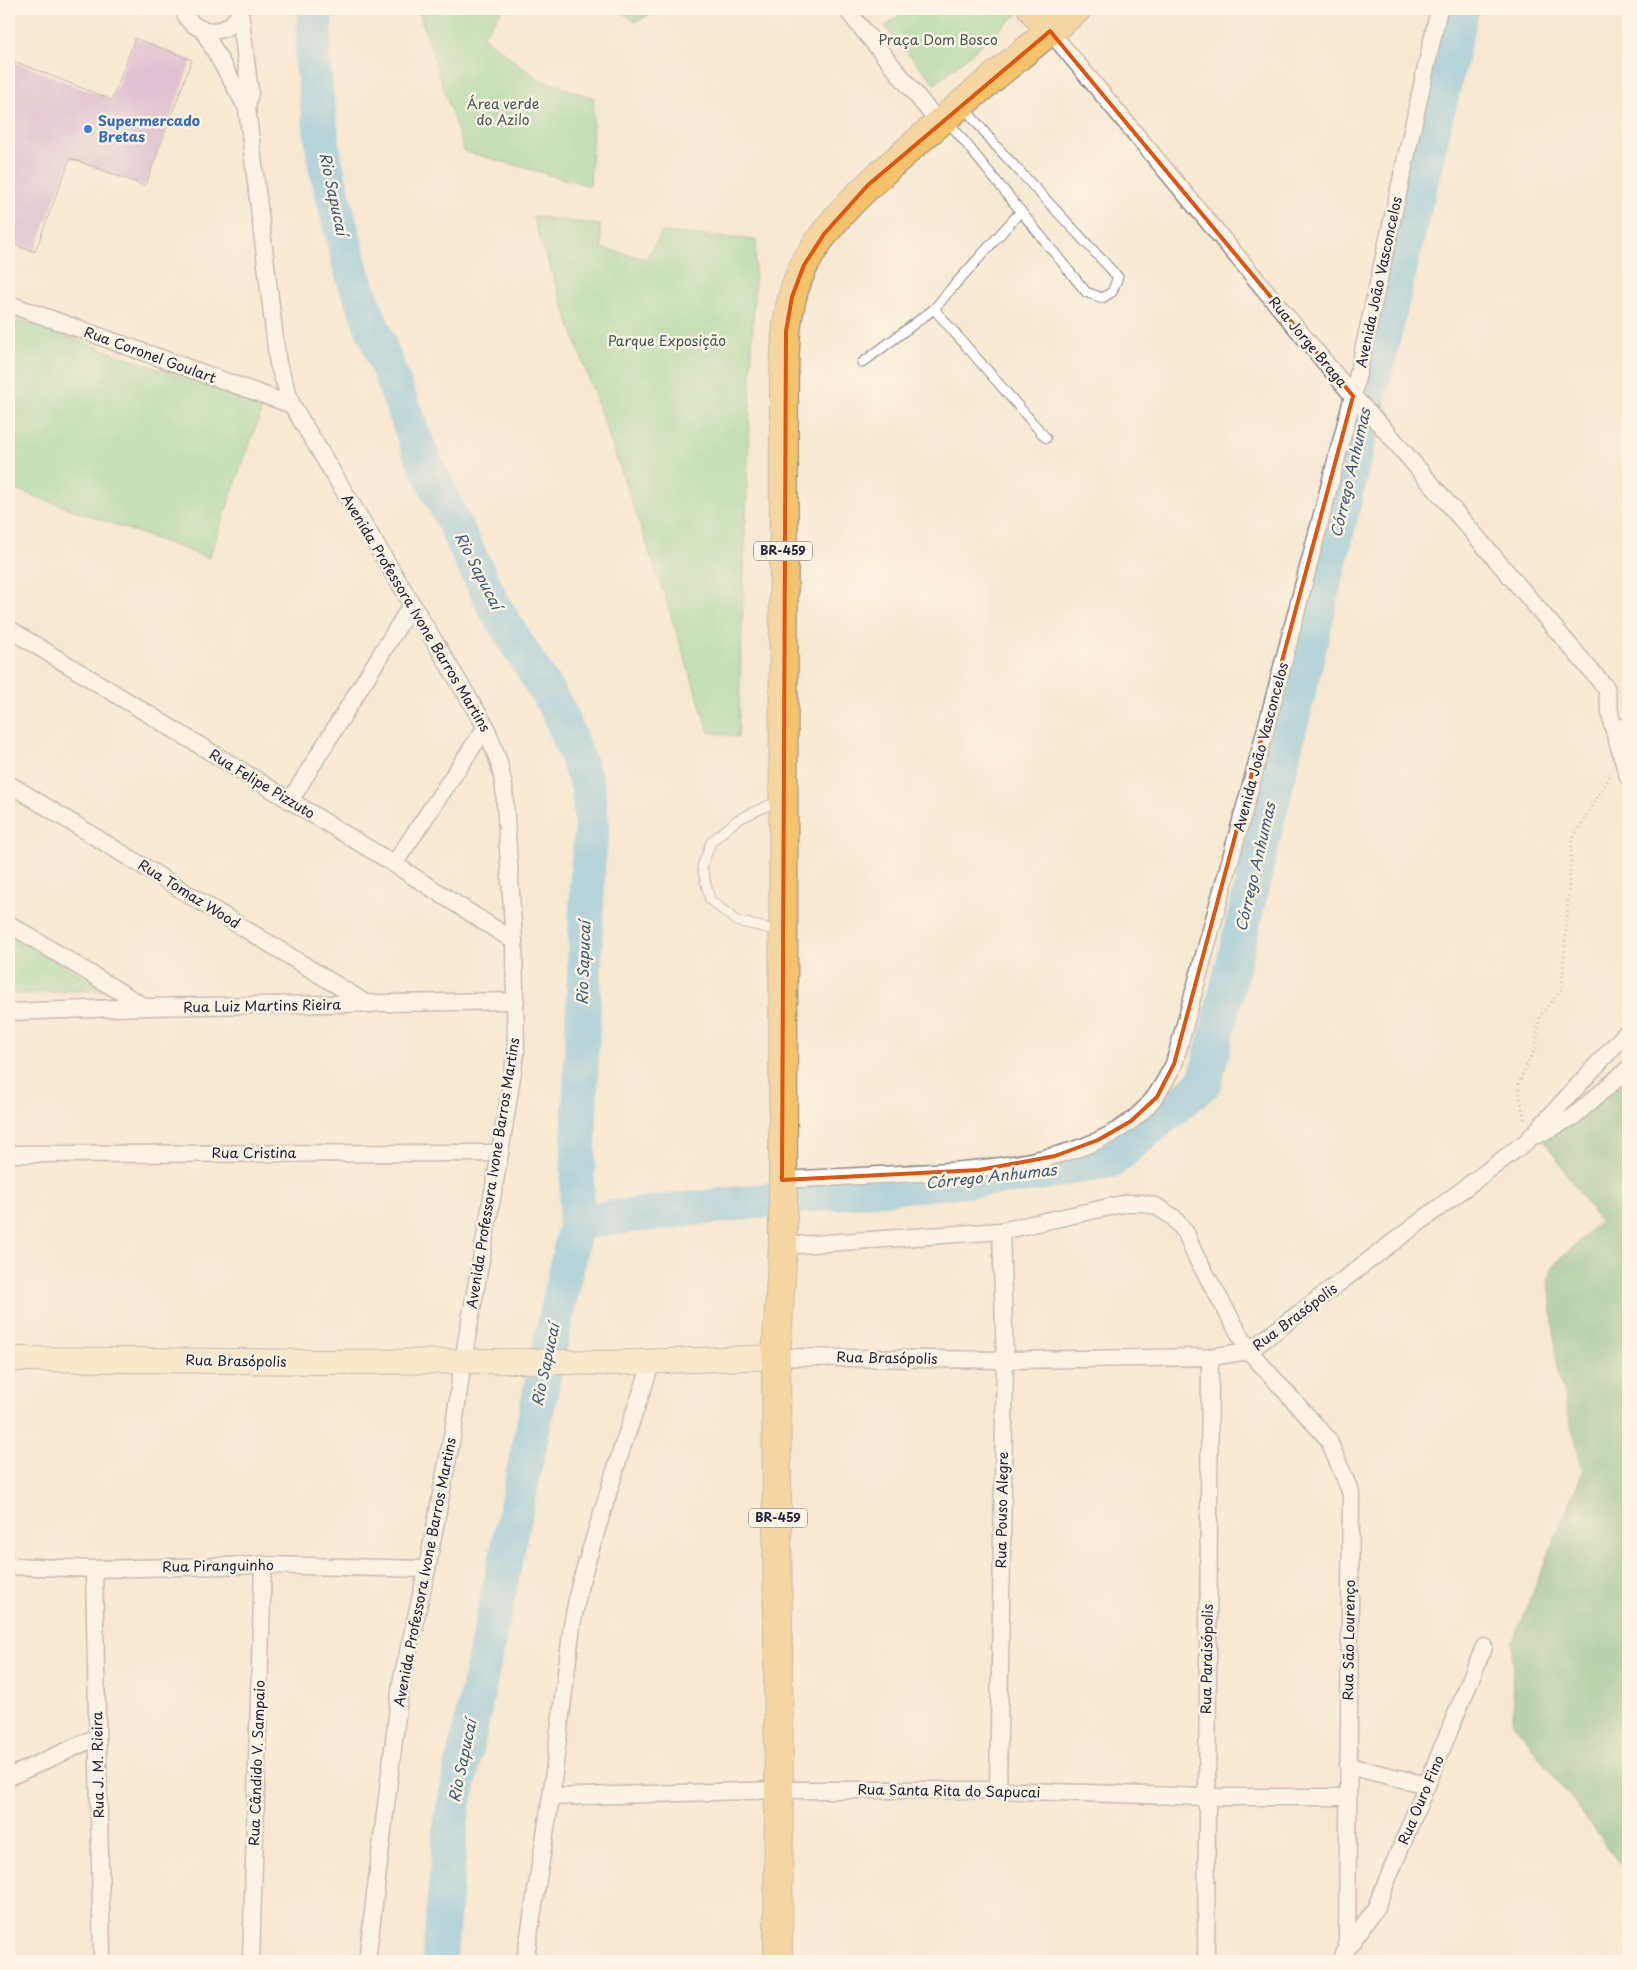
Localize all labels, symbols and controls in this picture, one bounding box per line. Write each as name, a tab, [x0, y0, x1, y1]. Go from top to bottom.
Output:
park label: Praça Dom Bosco	[878, 29, 998, 50]
park label: Área verde do Azilo	[467, 93, 539, 130]
place label: Supermercado Bretas	[98, 110, 200, 147]
marker: Supermercado Bretas	[82, 123, 94, 135]
water label: Rio Sapucaí	[314, 150, 355, 241]
street label: Avenida João Vasconcelos	[1350, 194, 1407, 369]
street label: Rua Jorge Braga	[1264, 292, 1353, 392]
street label: Rua Coronel Goulart	[81, 321, 219, 388]
park label: Parque Exposição	[608, 330, 726, 351]
water label: Córrego Anhumas	[1324, 404, 1376, 539]
street label: Avenida Professora Ivone Barros Martins	[337, 490, 496, 736]
water label: Rio Sapucaí	[450, 528, 510, 616]
road number: BR-459	[754, 542, 812, 560]
street label: Avenida João Vasconcelos	[1228, 660, 1293, 834]
street label: Rua Felipe Pizzuto	[205, 744, 319, 824]
water label: Córrego Anhumas	[1229, 798, 1281, 933]
street label: Rua Tomaz Wood	[134, 854, 244, 933]
water label: Rio Sapucaí	[570, 917, 596, 1005]
street label: Rua Luiz Martins Rieira	[183, 994, 341, 1017]
street label: Avenida Professora Ivone Barros Martins	[461, 1036, 524, 1310]
street label: Rua Cristina	[212, 1142, 297, 1163]
water label: Córrego Anhumas	[924, 1157, 1059, 1194]
street label: Rua Brasópolis	[1248, 1278, 1341, 1355]
water label: Rio Sapucaí	[525, 1318, 565, 1408]
street label: Rua Brasópolis	[836, 1346, 938, 1369]
street label: Rua Brasópolis	[185, 1349, 287, 1372]
street label: Avenida Professora Ivone Barros Martins	[388, 1435, 461, 1708]
street label: Rua Pouso Alegre	[990, 1451, 1013, 1569]
road number: BR-459	[749, 1509, 807, 1528]
street label: Rua Piranguinho	[162, 1554, 274, 1577]
street label: Rua São Lourenço	[1337, 1579, 1360, 1701]
street label: Rua Paraisópolis	[1195, 1604, 1218, 1714]
street label: Rua Cândido V. Sampaio	[243, 1680, 270, 1846]
street label: Rua J. M. Rieira	[86, 1711, 109, 1819]
water label: Rio Sapucaí	[442, 1714, 482, 1804]
street label: Rua Ouro Fino	[1392, 1752, 1449, 1848]
street label: Rua Santa Rita do Sapucai	[857, 1778, 1041, 1803]

